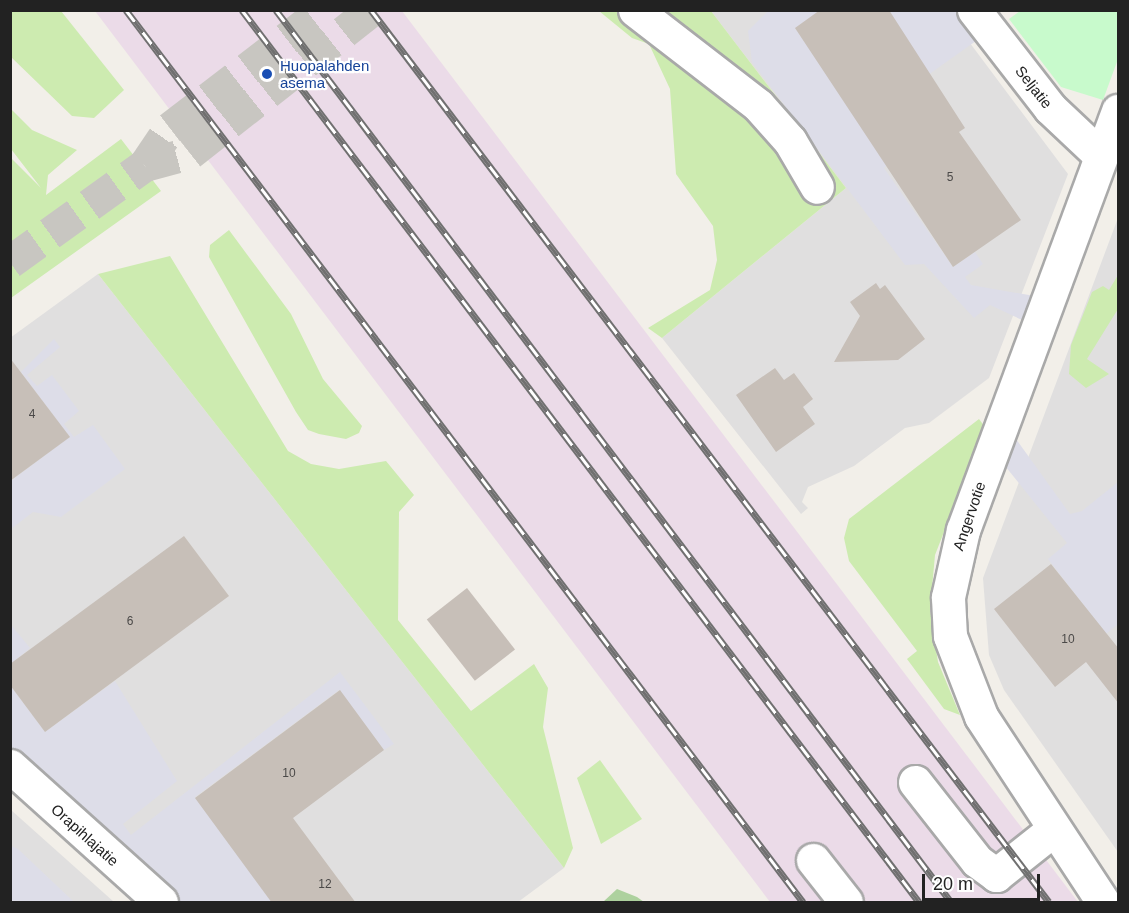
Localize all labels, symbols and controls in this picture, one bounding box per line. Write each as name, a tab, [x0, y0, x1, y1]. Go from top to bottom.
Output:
place label: Huopalahden asema	[280, 56, 369, 91]
street label: Seljatie	[1012, 62, 1056, 112]
marker: Huopalahden asema	[258, 65, 276, 83]
house number: 5	[947, 171, 953, 185]
house number: 4	[29, 408, 35, 422]
street label: Angervotie	[949, 479, 989, 553]
house number: 6	[127, 615, 133, 629]
house number: 10	[1061, 633, 1075, 647]
house number: 10	[282, 767, 296, 781]
street label: Orapihlajatie	[48, 800, 122, 870]
scale bar	[925, 862, 1044, 900]
text: 20 m	[933, 874, 973, 894]
house number: 12	[318, 878, 332, 892]

